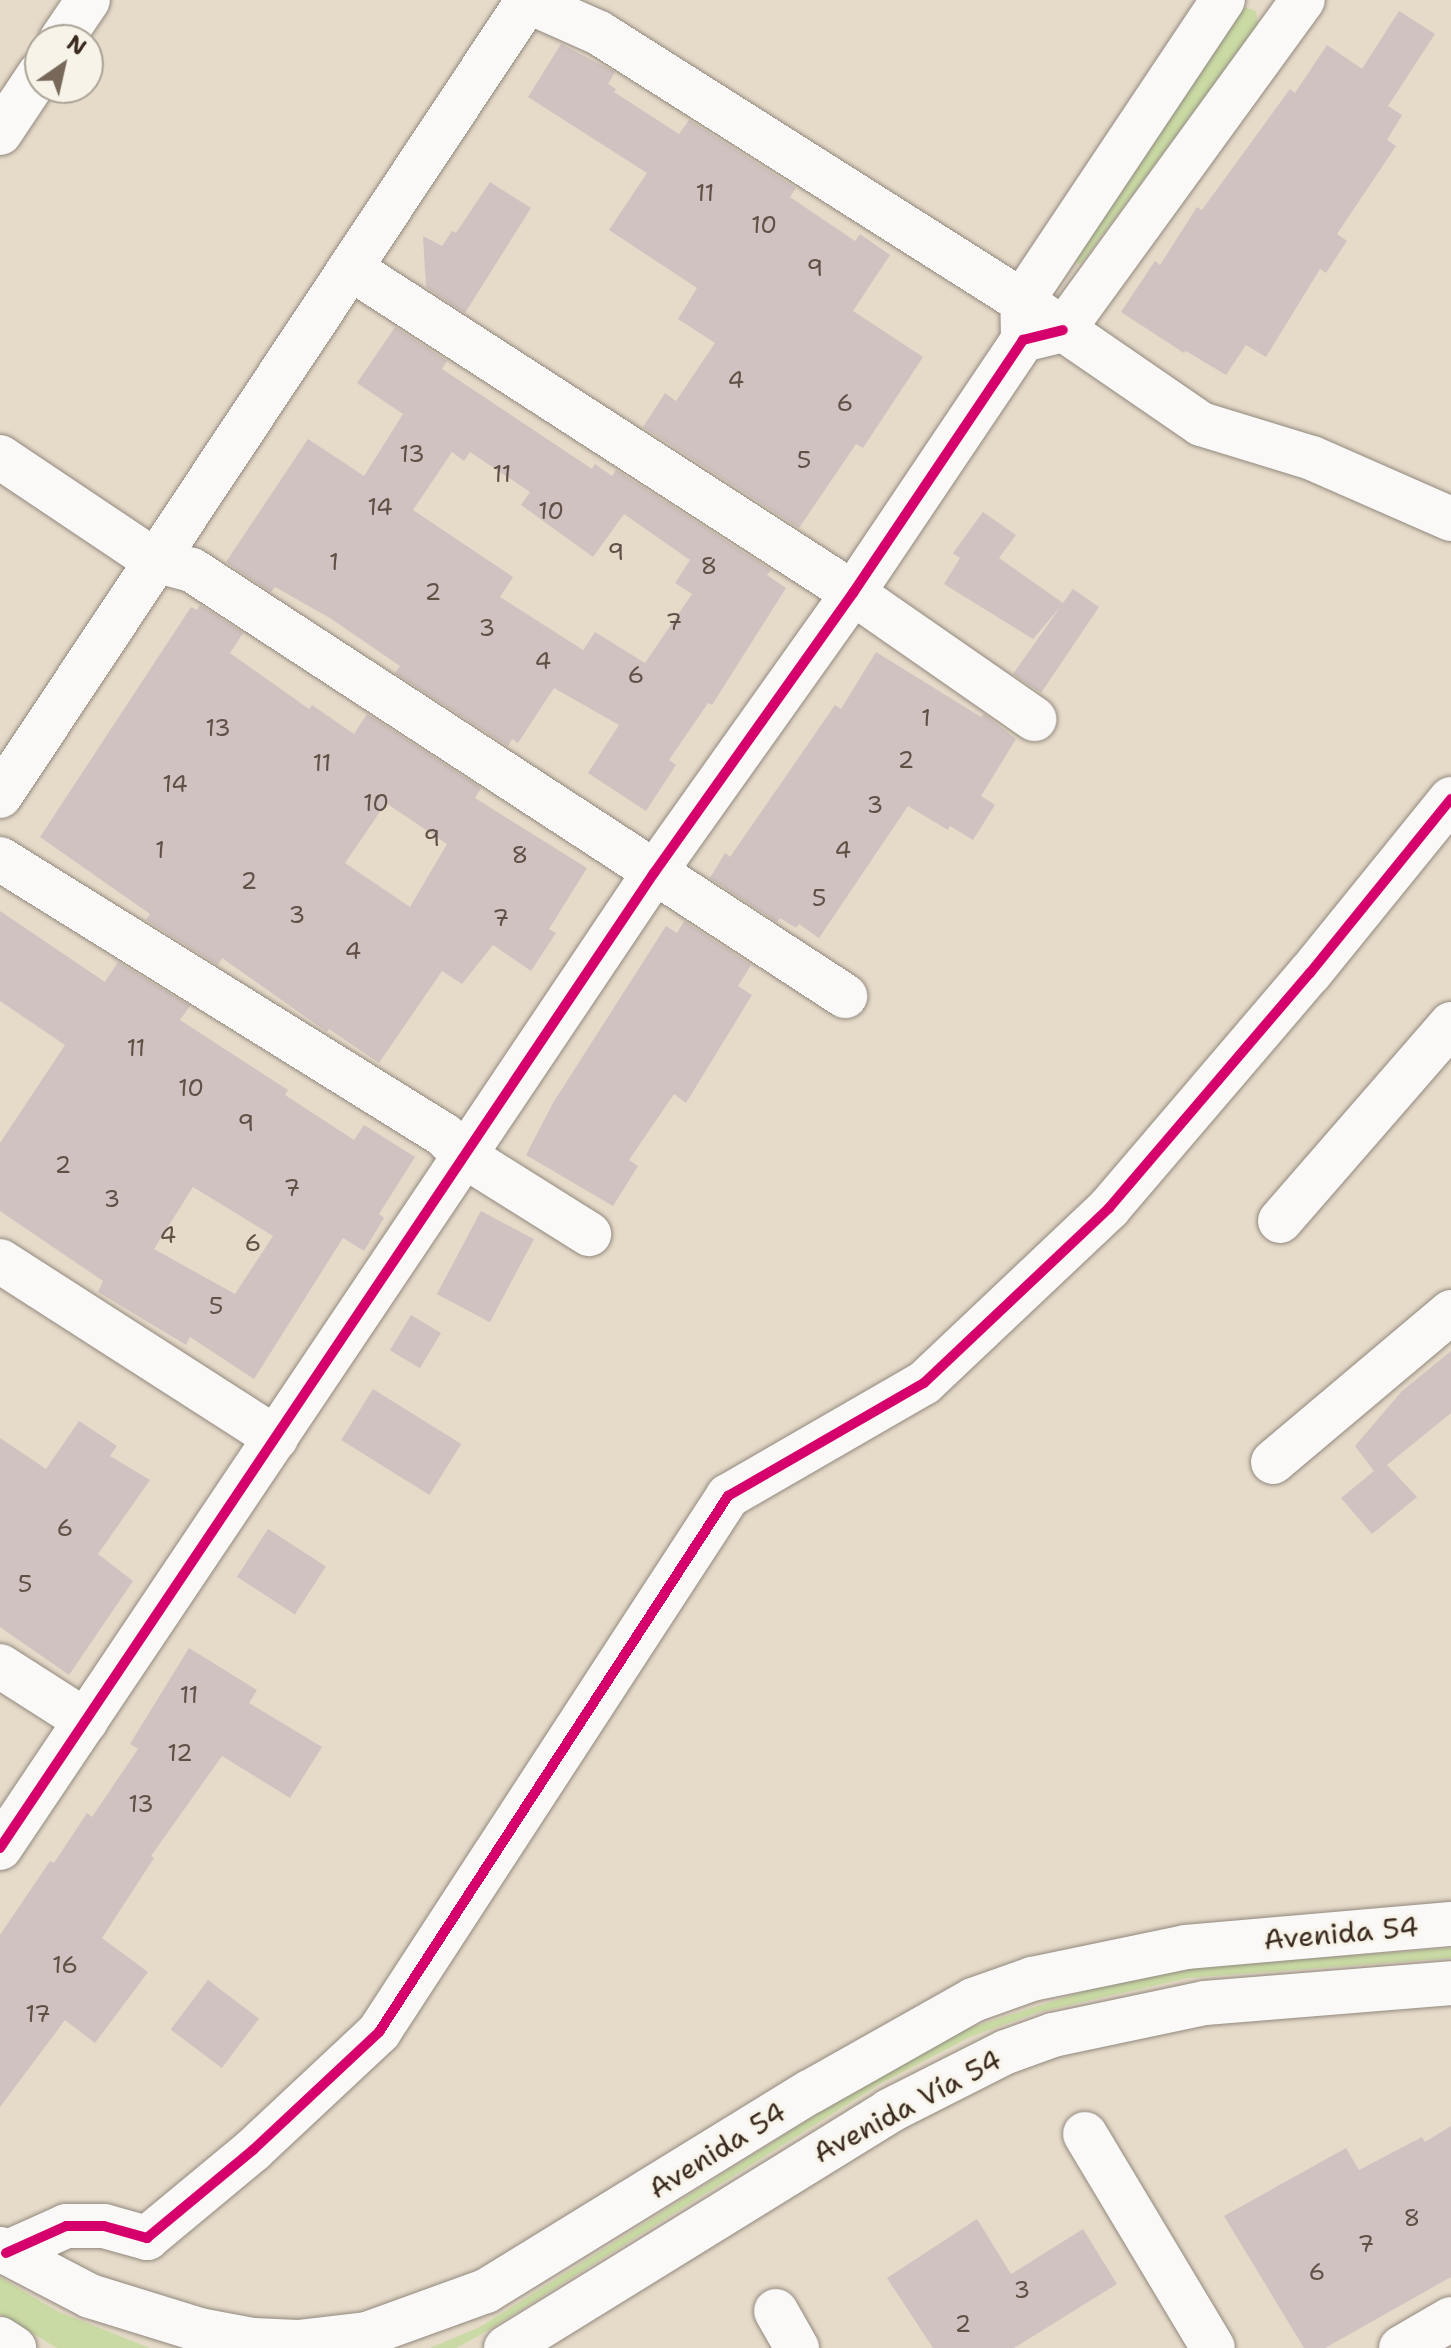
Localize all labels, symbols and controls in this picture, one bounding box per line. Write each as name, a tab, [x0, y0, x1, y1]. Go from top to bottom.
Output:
north arrow	[24, 24, 104, 104]
text: N	[61, 28, 92, 62]
house number: 11	[695, 180, 715, 208]
house number: 10	[751, 212, 777, 240]
house number: 9	[807, 255, 823, 283]
house number: 4	[728, 367, 744, 395]
house number: 6	[837, 390, 853, 418]
house number: 13	[399, 441, 425, 469]
house number: 5	[797, 447, 811, 475]
house number: 11	[492, 461, 512, 489]
house number: 14	[367, 494, 393, 522]
house number: 10	[538, 498, 564, 526]
house number: 9	[608, 539, 624, 567]
house number: 1	[329, 549, 339, 577]
house number: 8	[701, 553, 717, 581]
house number: 2	[425, 579, 441, 607]
house number: 7	[666, 609, 682, 637]
house number: 3	[479, 615, 495, 643]
house number: 4	[535, 648, 551, 676]
house number: 6	[628, 662, 644, 690]
house number: 1	[921, 705, 931, 733]
house number: 13	[205, 715, 231, 743]
house number: 2	[898, 747, 914, 775]
house number: 11	[312, 750, 332, 778]
house number: 14	[162, 771, 188, 799]
house number: 10	[363, 790, 389, 818]
house number: 3	[867, 792, 883, 820]
house number: 9	[424, 825, 440, 853]
house number: 1	[155, 837, 165, 865]
house number: 4	[835, 837, 851, 865]
house number: 8	[512, 842, 528, 870]
house number: 2	[241, 868, 257, 896]
house number: 5	[812, 885, 826, 913]
house number: 3	[289, 902, 305, 930]
house number: 7	[493, 905, 509, 933]
house number: 4	[345, 938, 361, 966]
house number: 11	[126, 1035, 146, 1063]
house number: 10	[178, 1075, 204, 1103]
house number: 9	[238, 1110, 254, 1138]
house number: 2	[55, 1152, 71, 1180]
house number: 7	[284, 1175, 300, 1203]
house number: 3	[104, 1186, 120, 1214]
house number: 4	[160, 1222, 176, 1250]
house number: 6	[245, 1230, 261, 1258]
house number: 5	[209, 1293, 223, 1321]
house number: 6	[57, 1515, 73, 1543]
house number: 5	[18, 1571, 32, 1599]
house number: 11	[179, 1682, 199, 1710]
house number: 12	[167, 1740, 193, 1768]
house number: 13	[128, 1791, 154, 1819]
street label: Avenida 54	[1262, 1909, 1420, 1957]
house number: 16	[52, 1952, 78, 1980]
house number: 17	[25, 2001, 51, 2029]
street label: Avenida Vía 54	[807, 2042, 1007, 2170]
street label: Avenida 54	[642, 2095, 792, 2205]
house number: 8	[1404, 2205, 1420, 2233]
house number: 7	[1358, 2231, 1374, 2259]
house number: 6	[1309, 2259, 1325, 2287]
house number: 3	[1014, 2277, 1030, 2305]
house number: 2	[955, 2311, 971, 2339]

